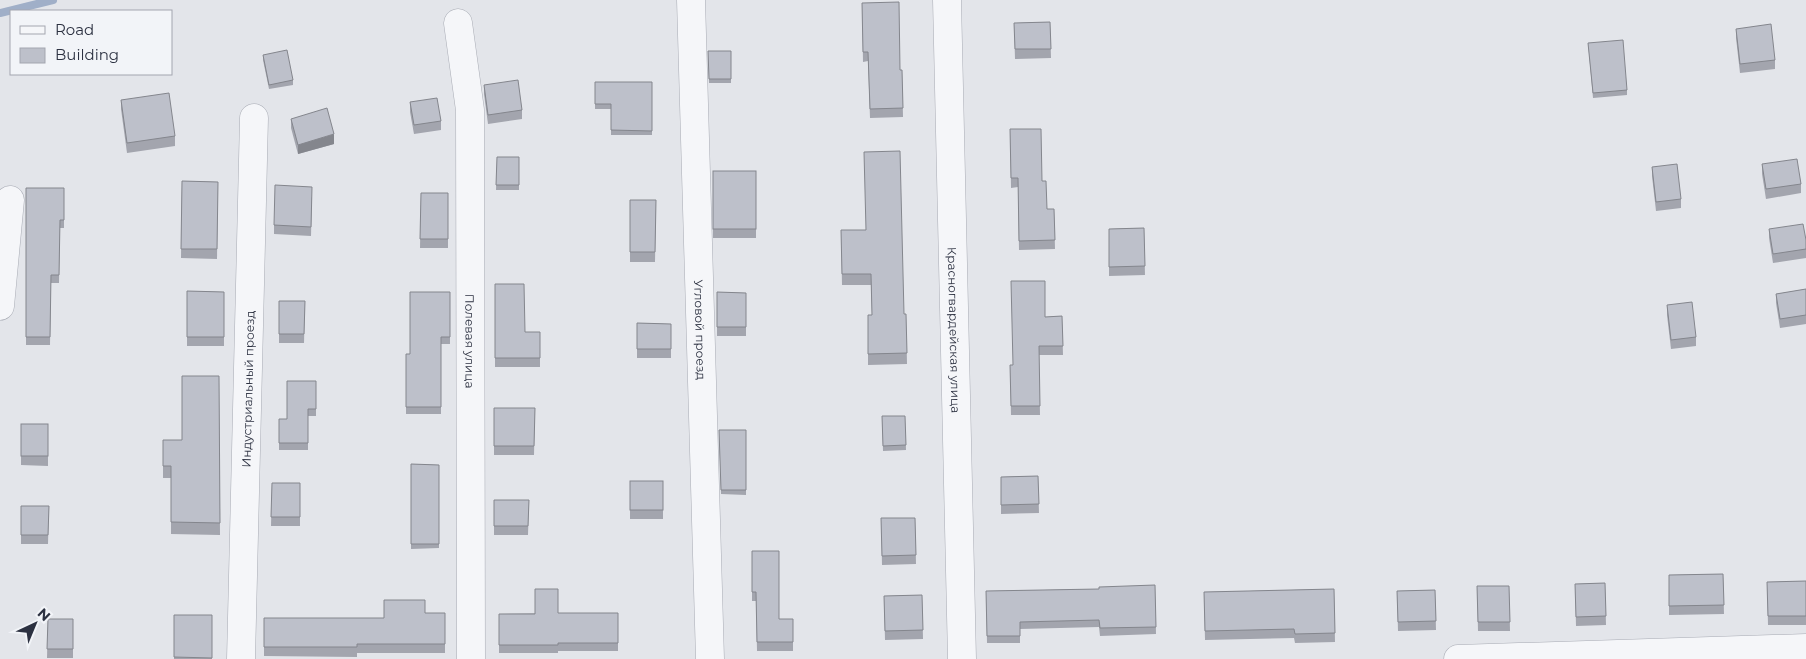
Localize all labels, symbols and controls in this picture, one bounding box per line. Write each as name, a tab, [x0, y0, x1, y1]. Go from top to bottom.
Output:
legend	[10, 10, 172, 75]
text: Road	[55, 20, 94, 39]
text: Building	[55, 45, 119, 64]
street label: Красногвардейская улица	[945, 247, 964, 413]
street label: Угловой проезд	[692, 280, 709, 380]
street label: Полевая улица	[463, 294, 478, 389]
street label: Индустриальный проезд	[238, 310, 257, 468]
north arrow	[10, 599, 60, 649]
text: N	[34, 604, 54, 625]

